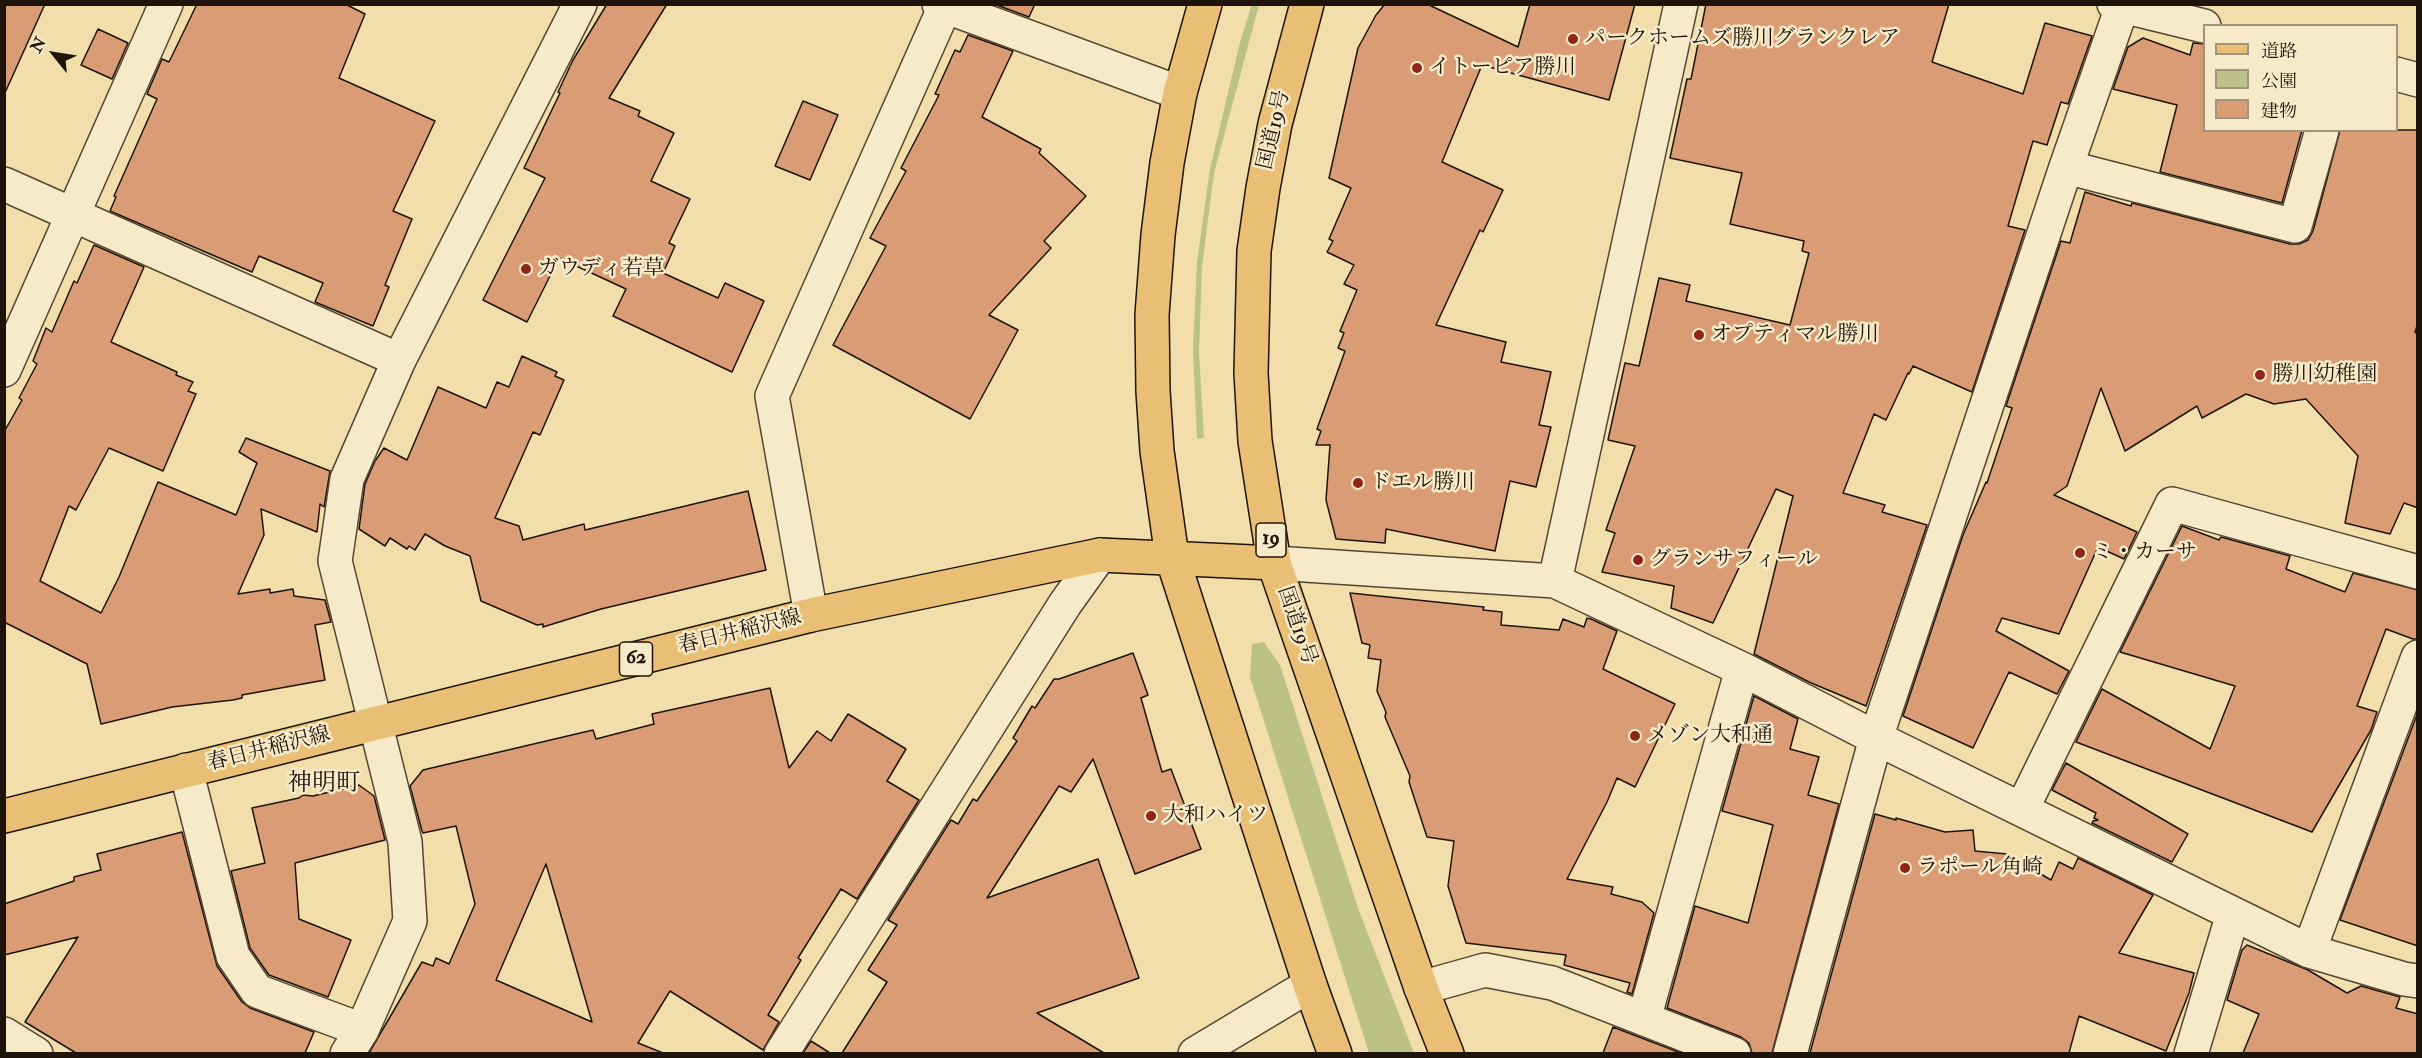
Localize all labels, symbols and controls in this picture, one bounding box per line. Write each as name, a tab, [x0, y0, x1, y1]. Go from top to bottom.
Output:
north arrow	[24, 24, 84, 84]
legend	[2203, 24, 2398, 132]
place label: パークホームズ勝川グランクレア	[1585, 26, 1900, 52]
marker: パークホームズ勝川グランクレア	[1566, 32, 1580, 46]
text: N	[26, 34, 51, 56]
text: 道路	[2261, 40, 2297, 63]
place label: イトーピア勝川	[1429, 55, 1576, 81]
marker: イトーピア勝川	[1410, 61, 1424, 75]
text: 公園	[2261, 70, 2297, 93]
street label: 国道19号	[1254, 88, 1296, 172]
text: 建物	[2261, 100, 2297, 123]
place label: ガウディ若草	[538, 256, 664, 282]
marker: ガウディ若草	[519, 262, 533, 276]
place label: オプティマル勝川	[1711, 322, 1879, 348]
marker: オプティマル勝川	[1692, 328, 1706, 342]
place label: 勝川幼稚園	[2272, 362, 2377, 388]
marker: 勝川幼稚園	[2253, 368, 2267, 382]
place label: ドエル勝川	[1370, 470, 1475, 496]
marker: ドエル勝川	[1351, 476, 1365, 490]
road number: 19	[1256, 523, 1286, 557]
place label: ミ・カーサ	[2092, 540, 2197, 566]
marker: ミ・カーサ	[2073, 546, 2087, 560]
place label: グランサフィール	[1650, 547, 1818, 573]
marker: グランサフィール	[1631, 553, 1645, 567]
street label: 国道19号	[1271, 584, 1321, 668]
street label: 春日井稲沢線	[676, 606, 804, 660]
road number: 62	[620, 642, 652, 676]
street label: 春日井稲沢線	[205, 723, 333, 777]
place label: メゾン大和通	[1647, 723, 1773, 749]
marker: メゾン大和通	[1628, 729, 1642, 743]
district label: 神明町	[288, 771, 360, 799]
place label: 大和ハイツ	[1163, 803, 1268, 829]
marker: 大和ハイツ	[1144, 809, 1158, 823]
place label: ラポール角崎	[1917, 855, 2043, 881]
marker: ラポール角崎	[1898, 861, 1912, 875]

